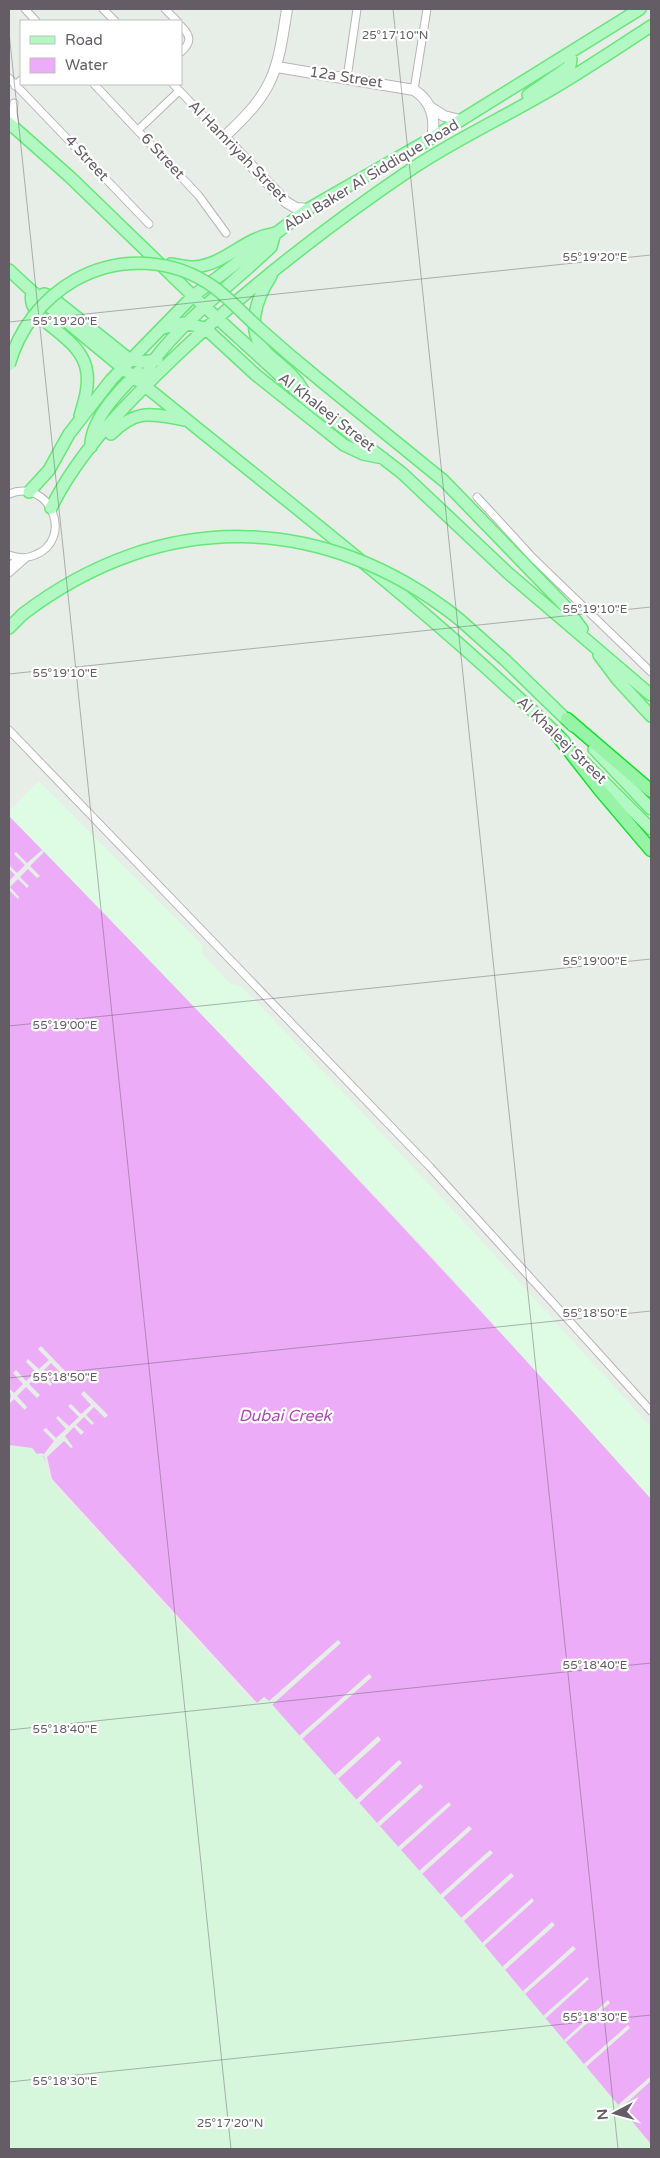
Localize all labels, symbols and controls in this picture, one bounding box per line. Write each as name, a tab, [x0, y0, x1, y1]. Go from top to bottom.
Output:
legend	[20, 20, 182, 85]
text: 25°17'10"N	[362, 28, 428, 42]
text: Road	[65, 31, 103, 49]
text: Water	[65, 56, 108, 74]
street label: 12a Street	[308, 62, 384, 92]
street label: Al Hamriyah Street	[185, 97, 291, 206]
street label: Abu Baker Al Siddique Road	[280, 115, 462, 235]
street label: 6 Street	[137, 129, 189, 183]
street label: 4 Street	[61, 131, 113, 185]
text: 55°19'20"E	[563, 250, 628, 264]
text: 55°19'20"E	[33, 314, 98, 328]
street label: Al Khaleej Street	[275, 369, 379, 455]
text: 55°19'10"E	[563, 602, 628, 616]
text: 55°19'10"E	[33, 666, 98, 680]
street label: Al Khaleej Street	[513, 693, 611, 788]
text: 55°19'00"E	[563, 954, 628, 968]
text: 55°19'00"E	[33, 1018, 98, 1032]
text: 55°18'50"E	[563, 1306, 628, 1320]
text: 55°18'50"E	[33, 1370, 98, 1384]
water label: Dubai Creek	[239, 1406, 333, 1426]
text: 55°18'40"E	[563, 1658, 628, 1672]
text: 55°18'40"E	[33, 1722, 98, 1736]
text: 55°18'30"E	[563, 2010, 628, 2024]
text: 55°18'30"E	[33, 2074, 98, 2088]
north arrow	[590, 2088, 640, 2138]
text: N	[594, 2108, 612, 2121]
text: 25°17'20"N	[197, 2116, 263, 2130]

